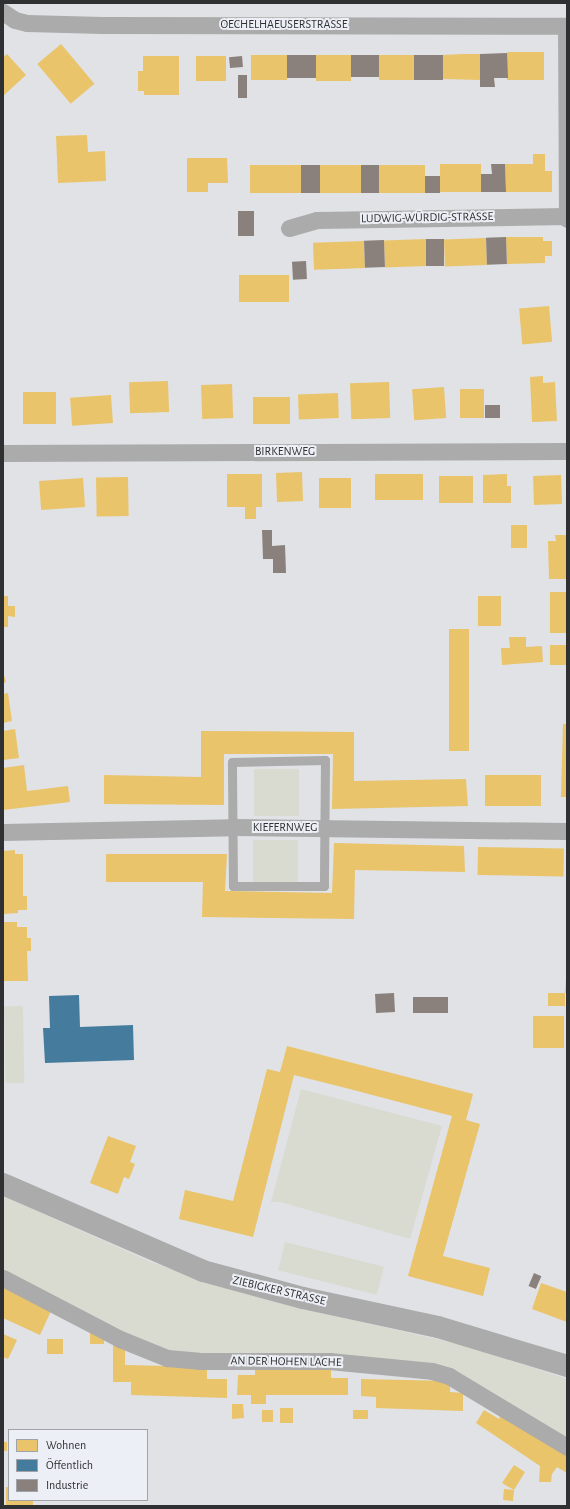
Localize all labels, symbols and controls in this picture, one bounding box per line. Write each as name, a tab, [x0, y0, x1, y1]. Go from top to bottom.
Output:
street label: OECHELHAEUSERSTRASSE	[220, 18, 348, 32]
street label: LUDWIG-WÜRDIG-STRASSE	[361, 210, 493, 226]
street label: BIRKENWEG	[255, 445, 315, 459]
street label: KIEFERNWEG	[253, 821, 317, 835]
street label: ZIEBIGKER STRASSE	[231, 1273, 327, 1309]
street label: AN DER HOHEN LACHE	[230, 1354, 342, 1370]
legend	[8, 1429, 148, 1501]
text: Wohnen	[46, 1439, 86, 1451]
text: Öffentlich	[46, 1459, 93, 1471]
text: Industrie	[46, 1479, 88, 1491]

